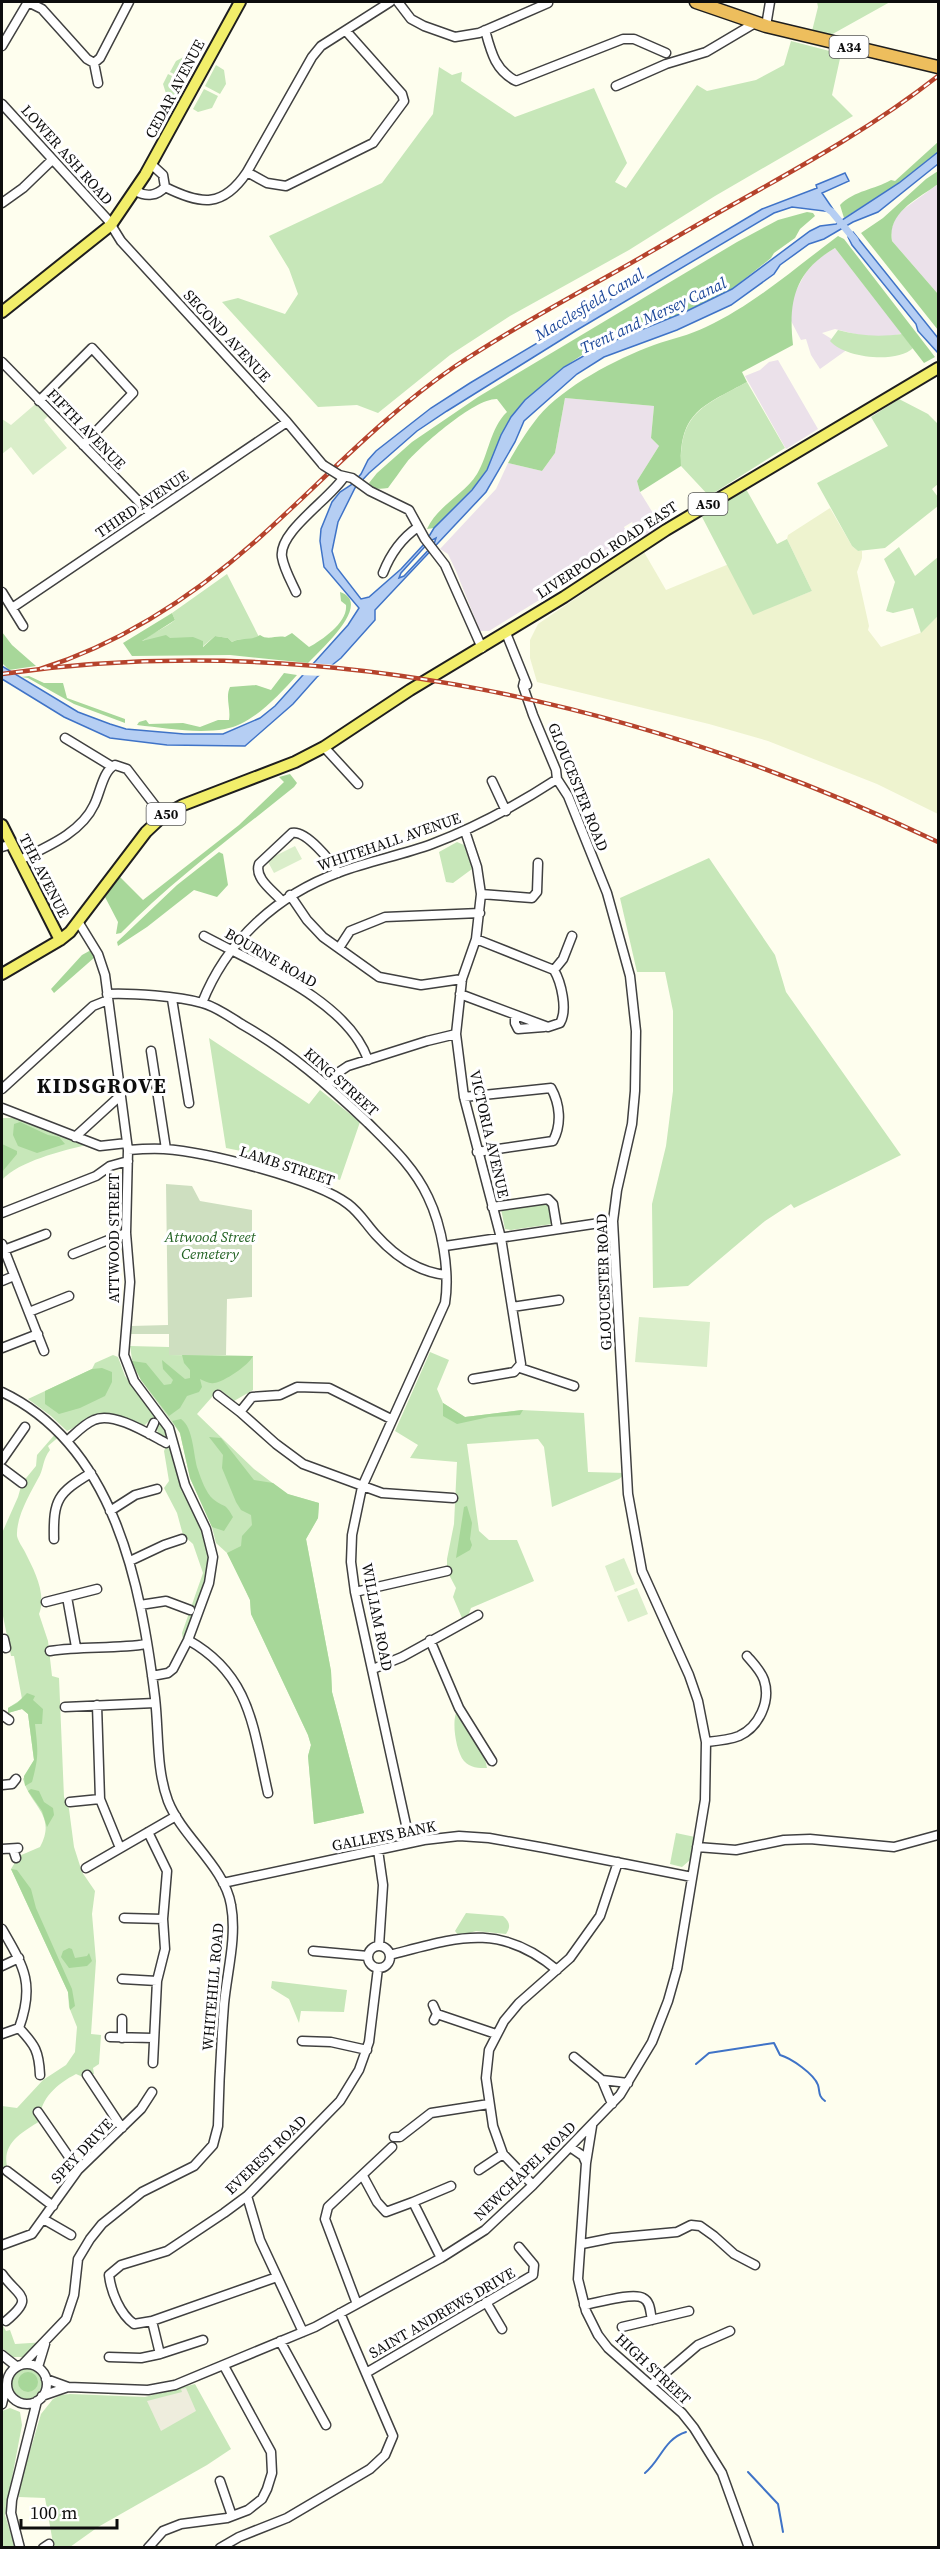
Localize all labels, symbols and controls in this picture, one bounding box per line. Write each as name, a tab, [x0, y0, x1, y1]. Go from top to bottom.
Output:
street label: CEDAR AVENUE	[140, 36, 209, 142]
road number: A34	[830, 36, 868, 58]
street label: LOWER ASH ROAD	[17, 100, 118, 209]
water label: Macclesfield Canal	[529, 262, 648, 346]
water label: Trent and Mersey Canal	[576, 271, 730, 359]
street label: SECOND AVENUE	[179, 285, 276, 386]
street label: FIFTH AVENUE	[42, 384, 130, 474]
street label: THIRD AVENUE	[91, 465, 192, 543]
road number: A50	[688, 493, 728, 515]
street label: LIVERPOOL ROAD EAST	[532, 496, 681, 603]
street label: GLOUCESTER ROAD	[543, 719, 614, 854]
road number: A50	[146, 803, 186, 825]
street label: WHITEHALL AVENUE	[314, 807, 463, 876]
street label: THE AVENUE	[14, 830, 75, 921]
street label: BOURNE ROAD	[221, 923, 321, 992]
street label: KING STREET	[300, 1043, 383, 1121]
street label: VICTORIA AVENUE	[465, 1068, 514, 1200]
district label: KIDSGROVE	[37, 1071, 167, 1100]
street label: LAMB STREET	[237, 1140, 337, 1191]
street label: ATTWOOD STREET	[103, 1173, 124, 1303]
street label: GLOUCESTER ROAD	[591, 1213, 616, 1351]
park label: Attwood Street Cemetery	[163, 1226, 257, 1264]
street label: WILLIAM ROAD	[357, 1561, 398, 1673]
street label: GALLEYS BANK	[330, 1815, 438, 1856]
street label: WHITEHILL ROAD	[196, 1922, 229, 2052]
street label: EVEREST ROAD	[220, 2110, 311, 2199]
street label: SPEY DRIVE	[46, 2113, 117, 2188]
street label: NEWCHAPEL ROAD	[469, 2116, 580, 2225]
street label: SAINT ANDREWS DRIVE	[365, 2262, 519, 2363]
street label: HIGH STREET	[611, 2328, 696, 2409]
scale bar	[21, 2492, 117, 2530]
text: 100 m	[30, 2500, 77, 2525]

